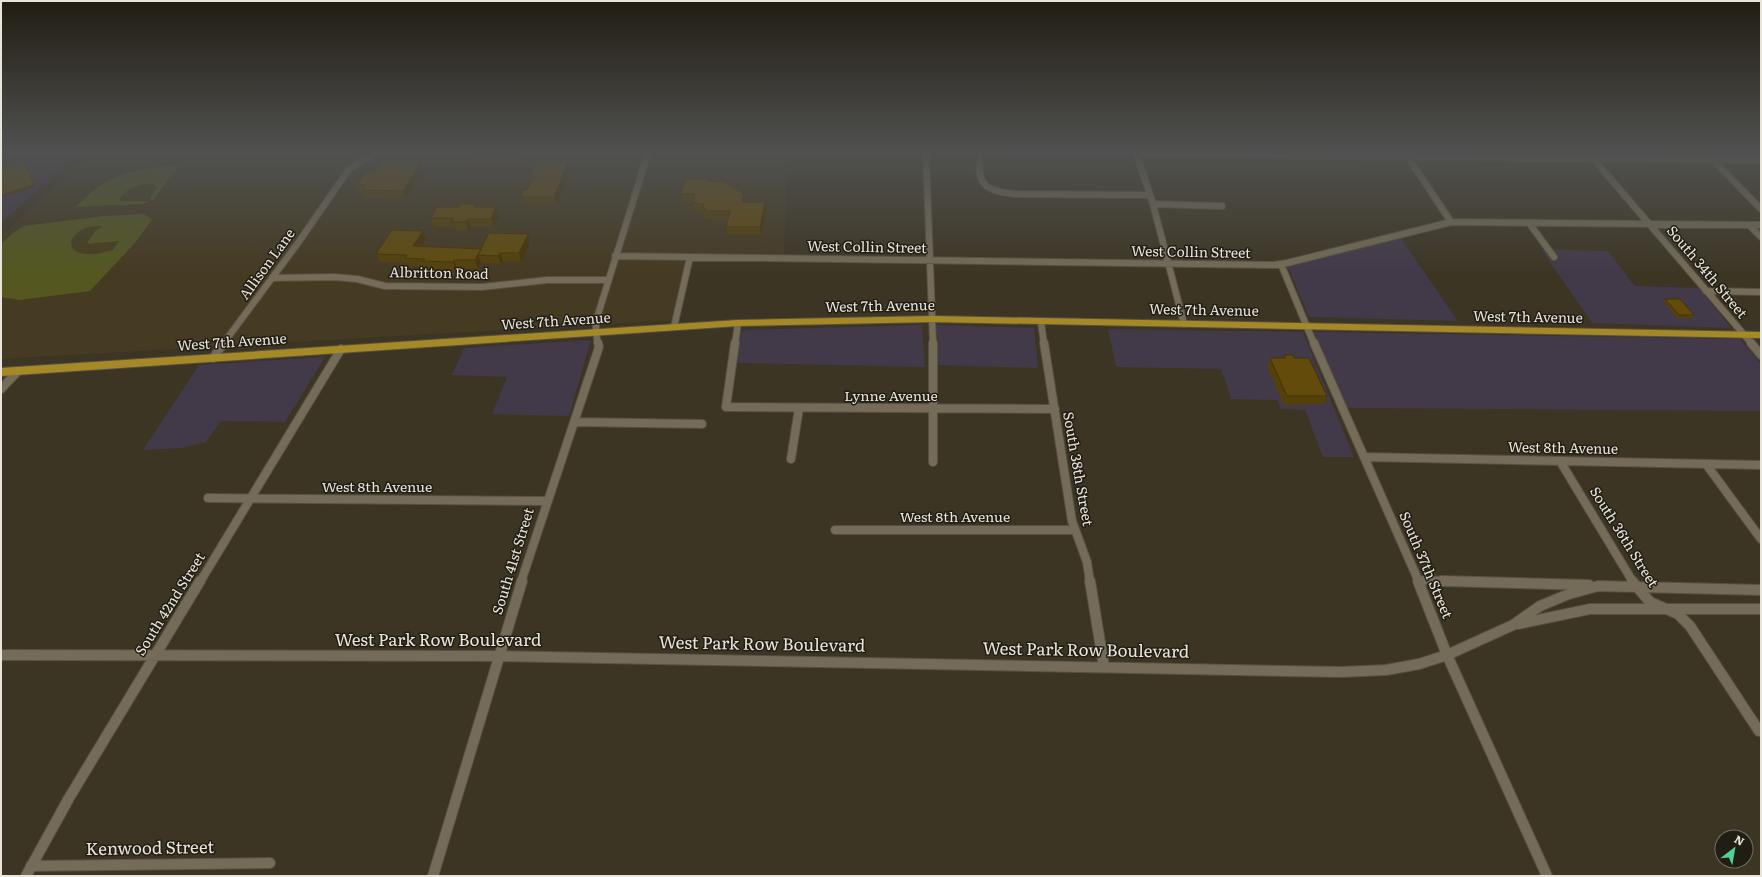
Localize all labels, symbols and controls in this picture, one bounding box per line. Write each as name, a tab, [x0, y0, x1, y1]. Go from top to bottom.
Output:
street label: South 34th Street	[1663, 221, 1753, 322]
street label: Allison Lane	[234, 224, 299, 303]
street label: West Collin Street	[807, 235, 927, 257]
street label: West Collin Street	[1131, 240, 1251, 262]
street label: Albritton Road	[389, 261, 489, 283]
street label: West 7th Avenue	[825, 294, 935, 316]
street label: West 7th Avenue	[1149, 298, 1259, 320]
street label: West 7th Avenue	[1473, 305, 1583, 327]
street label: West 7th Avenue	[501, 306, 611, 334]
street label: West 7th Avenue	[177, 327, 287, 355]
street label: Lynne Avenue	[844, 385, 938, 405]
street label: South 38th Street	[1059, 410, 1099, 528]
street label: West 8th Avenue	[1508, 436, 1618, 458]
street label: West 8th Avenue	[322, 476, 432, 496]
street label: South 36th Street	[1586, 482, 1664, 591]
street label: South 41st Street	[486, 504, 538, 617]
street label: West 8th Avenue	[900, 506, 1010, 526]
street label: South 37th Street	[1395, 508, 1459, 622]
street label: South 42nd Street	[129, 548, 209, 659]
street label: West Park Row Boulevard	[335, 626, 541, 651]
street label: West Park Row Boulevard	[658, 628, 866, 657]
street label: West Park Row Boulevard	[982, 634, 1190, 663]
north arrow	[1714, 829, 1754, 869]
text: N	[1732, 830, 1748, 849]
street label: Kenwood Street	[86, 833, 215, 860]

